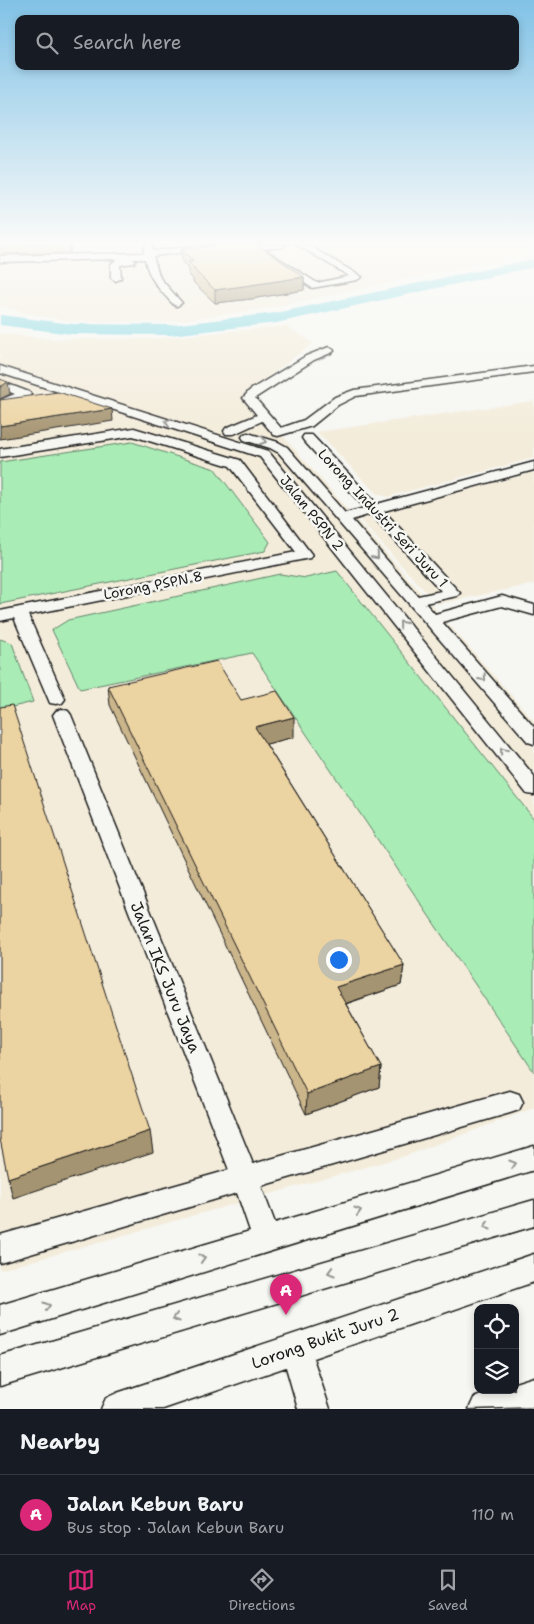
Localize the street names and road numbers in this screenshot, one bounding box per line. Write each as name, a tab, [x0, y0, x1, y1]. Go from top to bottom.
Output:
street label: Lorong Industri Seri Juru 1	[314, 445, 452, 591]
street label: Jalan PSPN 2	[276, 472, 348, 554]
street label: Lorong PSPN 8	[102, 567, 204, 603]
street label: Jalan IKS Juru Jaya	[126, 899, 205, 1056]
street label: Lorong Bukit Juru 2	[249, 1303, 402, 1374]

